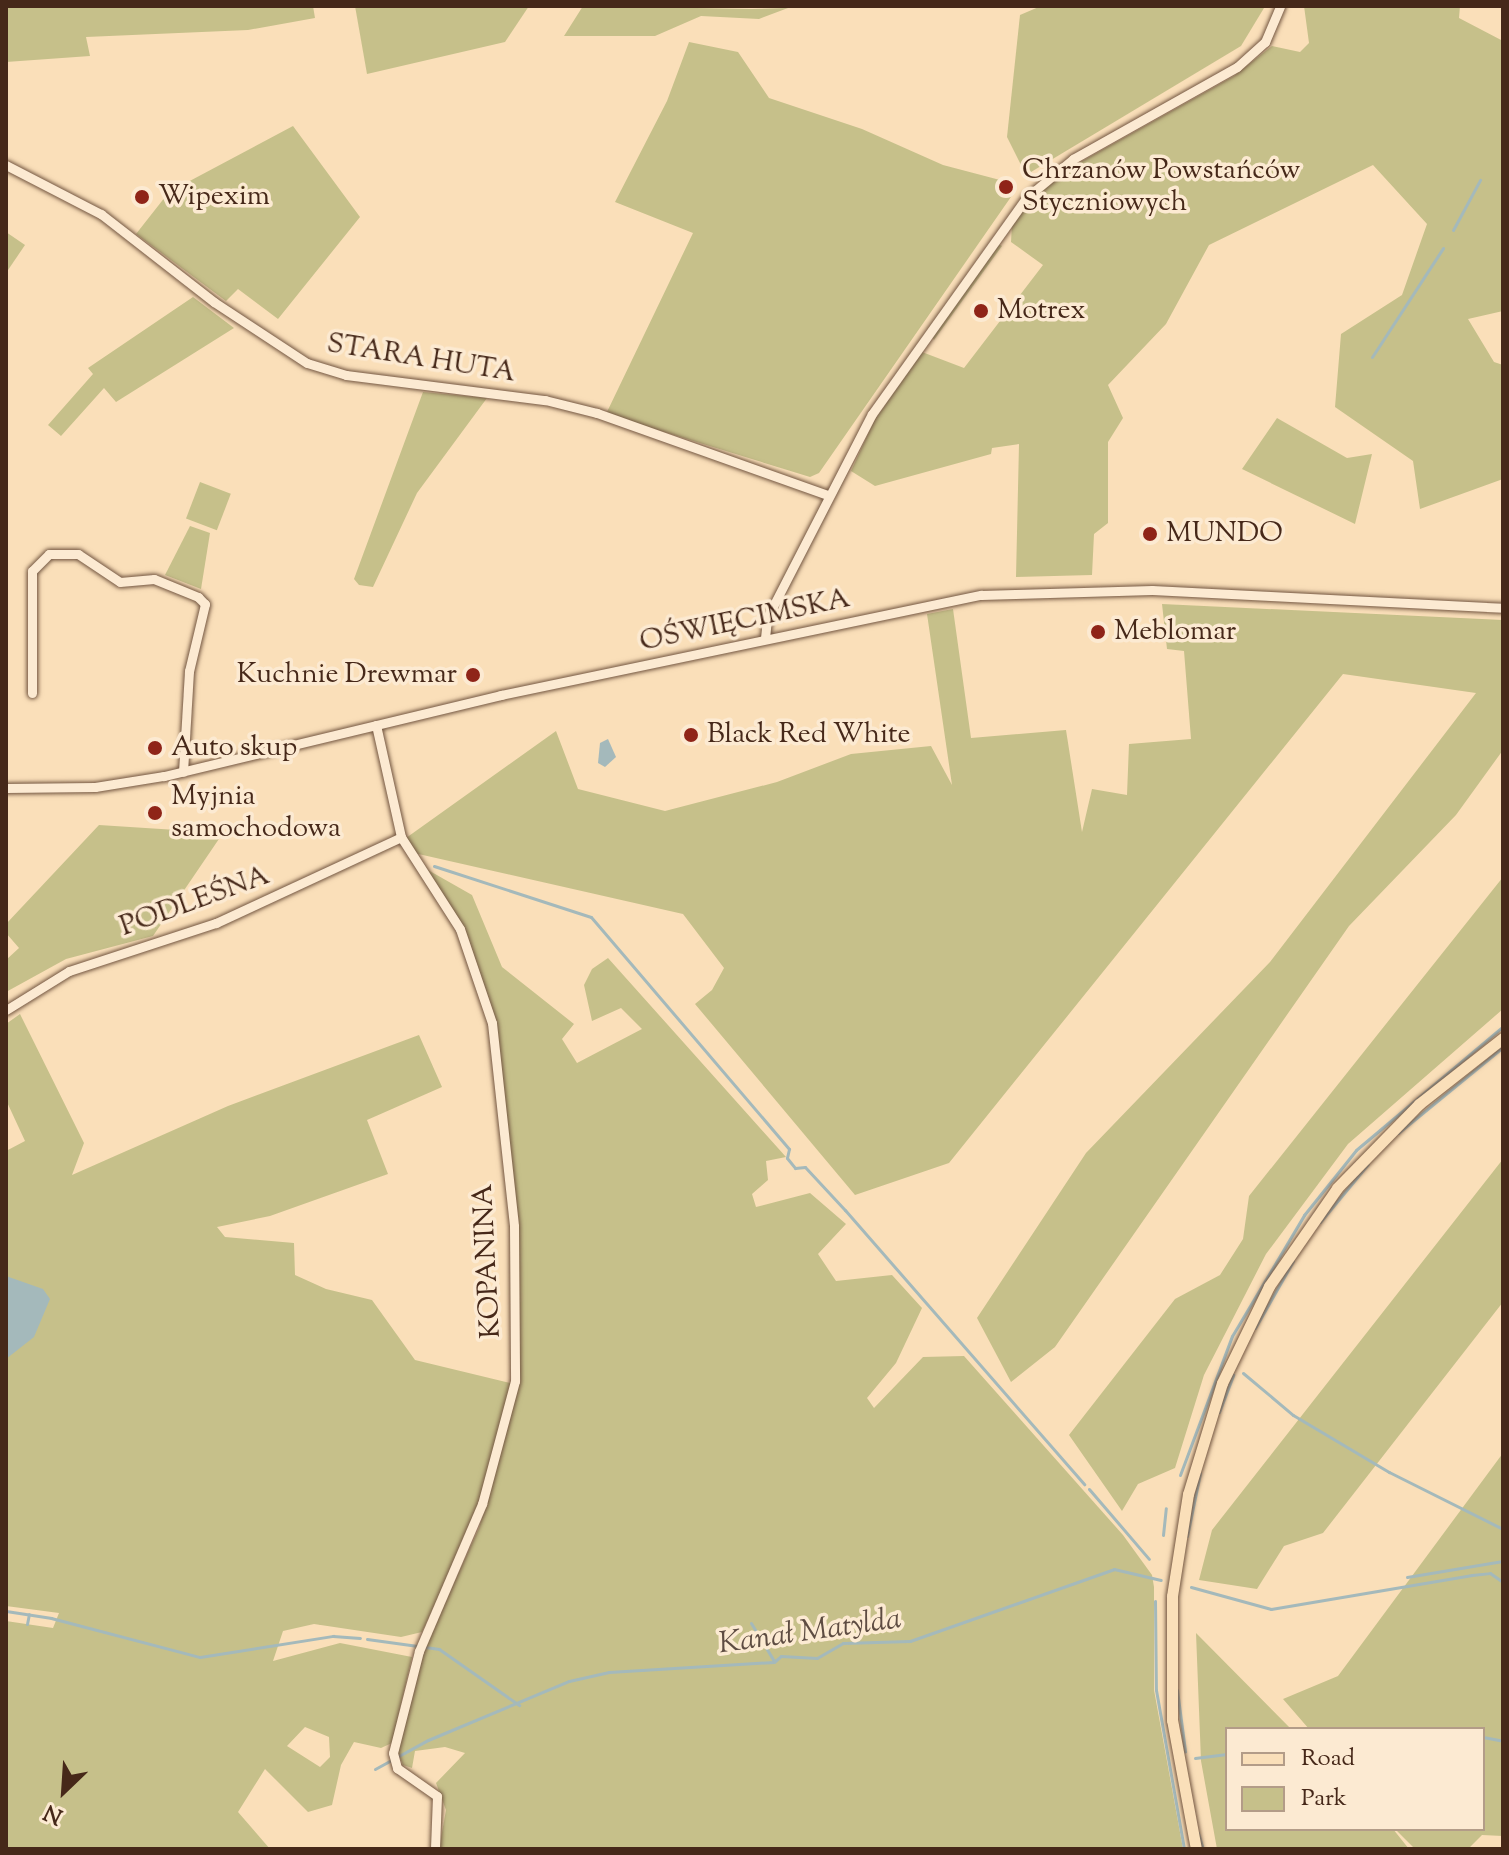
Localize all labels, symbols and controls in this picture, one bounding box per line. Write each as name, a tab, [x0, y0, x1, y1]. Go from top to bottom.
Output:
place label: Chrzanów Powstańców Styczniowych	[1022, 154, 1300, 220]
marker: Chrzanów Powstańców Styczniowych	[997, 178, 1015, 196]
place label: Wipexim	[158, 180, 270, 214]
marker: Wipexim	[133, 188, 151, 206]
place label: Motrex	[997, 294, 1086, 328]
marker: Motrex	[972, 302, 990, 320]
street label: STARA HUTA	[324, 328, 518, 390]
place label: MUNDO	[1166, 517, 1283, 551]
marker: MUNDO	[1141, 525, 1159, 543]
street label: OŚWIĘCIMSKA	[637, 582, 853, 660]
place label: Meblomar	[1114, 615, 1236, 649]
marker: Meblomar	[1089, 623, 1107, 641]
place label: Kuchnie Drewmar	[237, 658, 457, 692]
marker: Kuchnie Drewmar	[464, 666, 482, 684]
place label: Black Red White	[707, 718, 911, 752]
marker: Black Red White	[682, 726, 700, 744]
place label: Auto skup	[171, 731, 297, 765]
marker: Auto skup	[146, 739, 164, 757]
place label: Myjnia samochodowa	[171, 780, 341, 846]
marker: Myjnia samochodowa	[146, 804, 164, 822]
street label: PODLEŚNA	[116, 859, 274, 945]
street label: KOPANINA	[467, 1183, 509, 1339]
water label: Kanał Matylda	[716, 1602, 904, 1664]
legend	[1225, 1727, 1485, 1831]
text: Road	[1301, 1742, 1355, 1776]
north arrow	[24, 1751, 104, 1831]
text: Park	[1301, 1782, 1347, 1816]
text: N	[39, 1795, 69, 1831]

